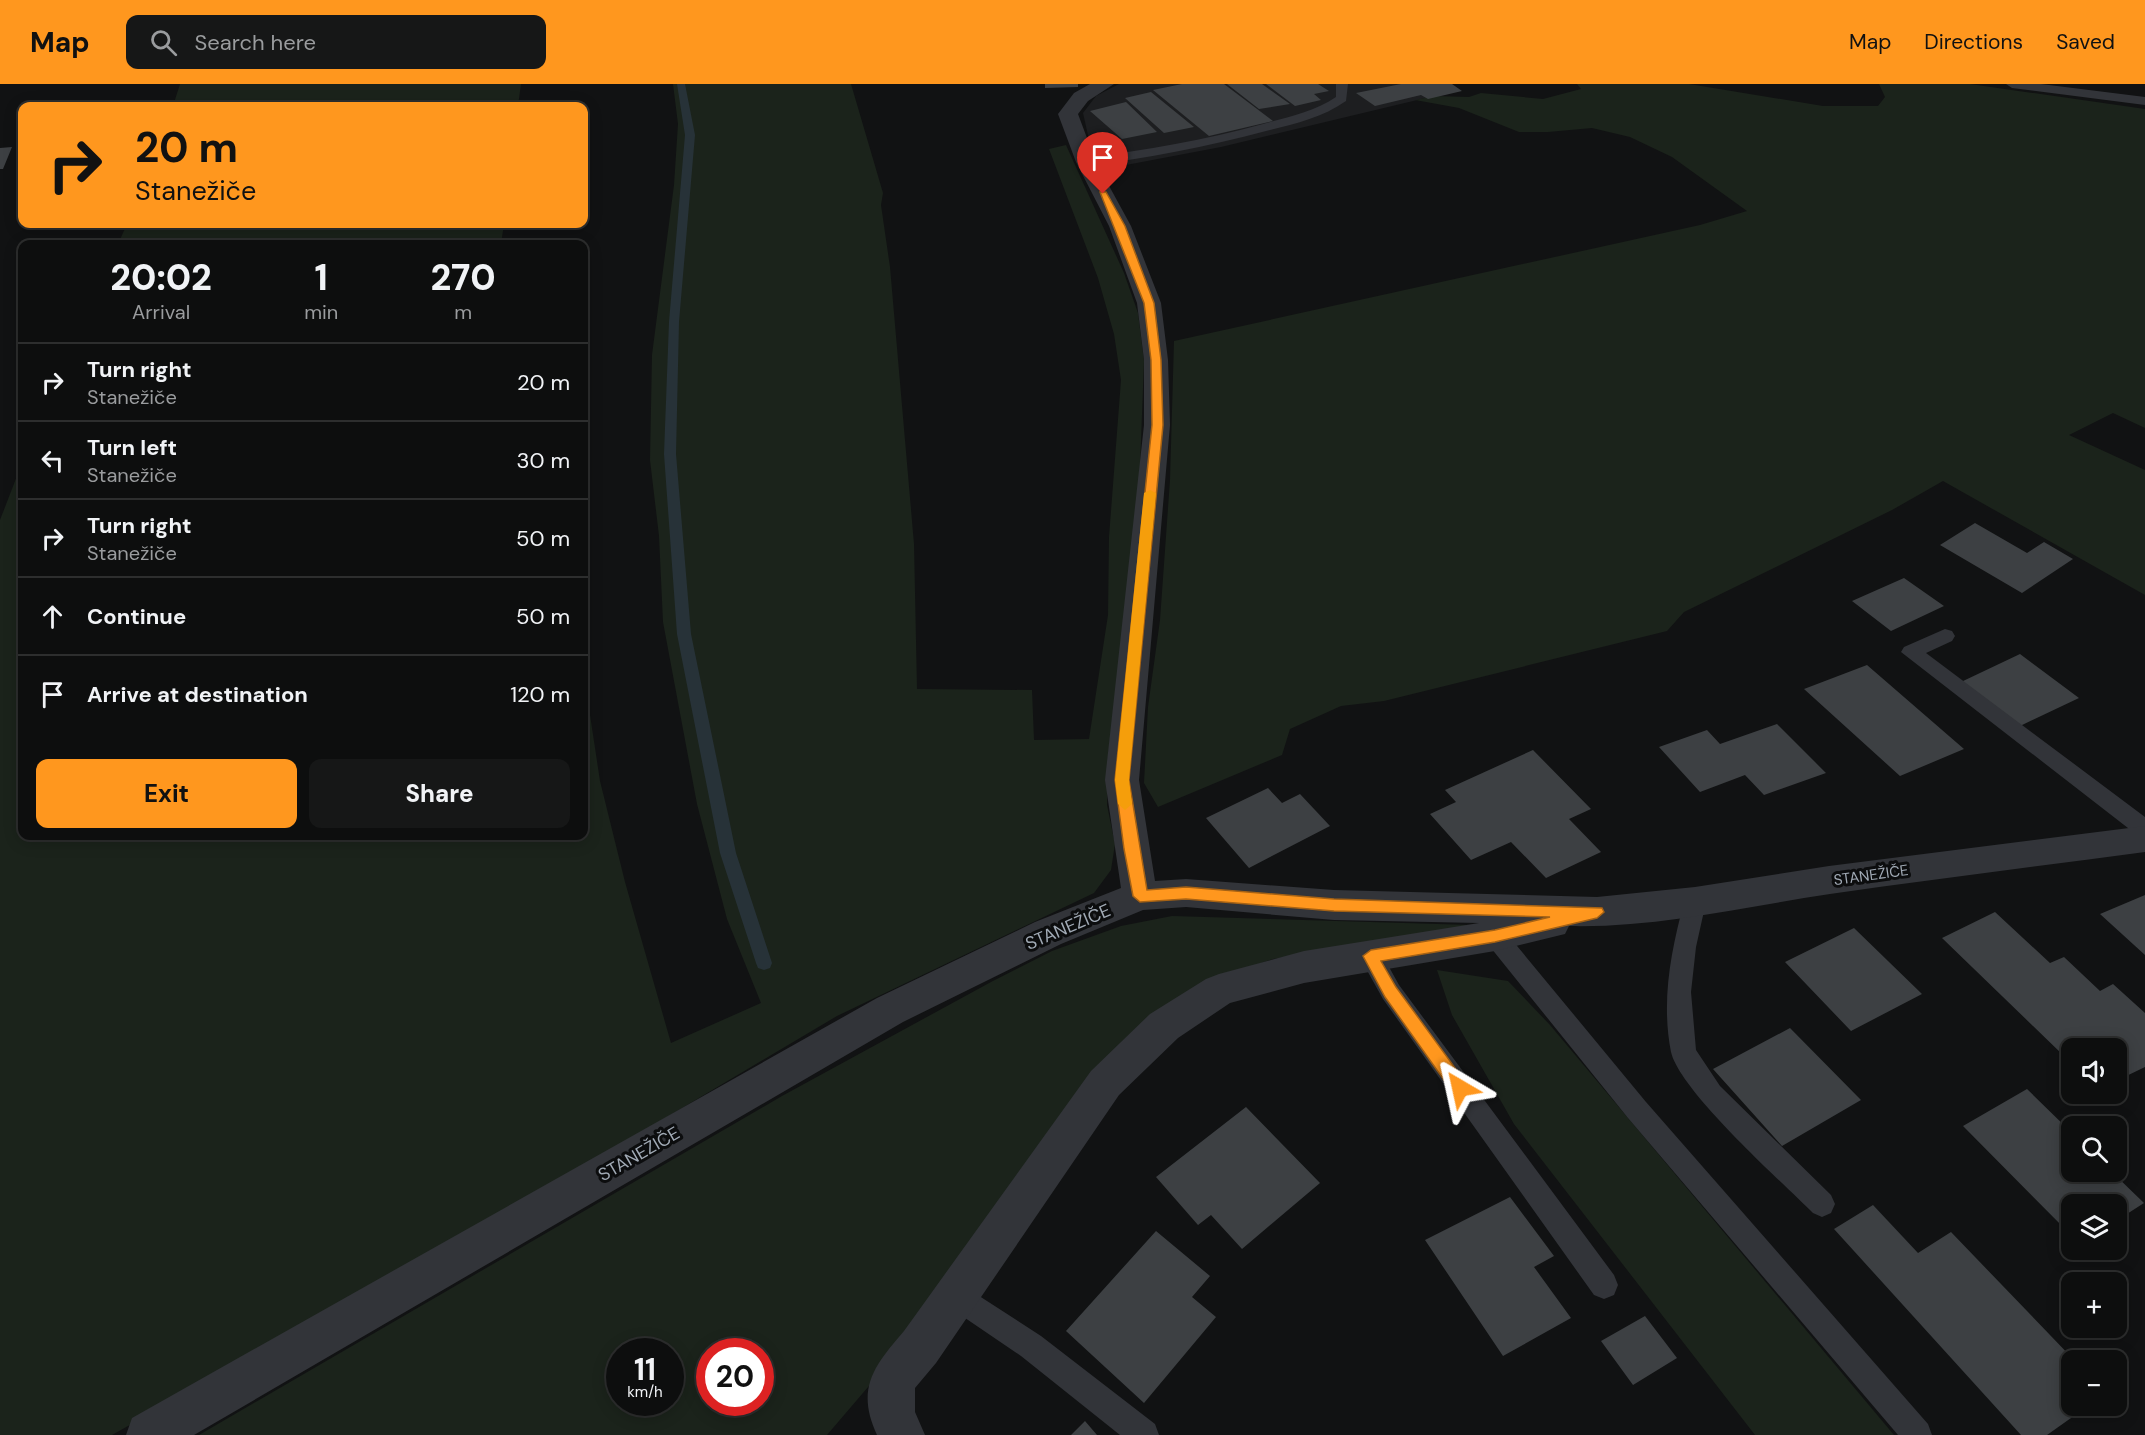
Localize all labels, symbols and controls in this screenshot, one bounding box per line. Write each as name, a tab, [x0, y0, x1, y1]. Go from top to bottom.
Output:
search box	[126, 15, 546, 69]
text: Map	[30, 24, 90, 61]
icon: search	[147, 26, 180, 59]
text: Search here	[195, 28, 316, 57]
text: Map	[1849, 28, 1891, 56]
text: Directions	[1924, 28, 2023, 56]
text: Saved	[2056, 28, 2115, 56]
text: 20 m	[135, 120, 238, 175]
icon: right	[36, 126, 114, 204]
pin	[1077, 132, 1128, 194]
icon: arrive	[1086, 141, 1119, 174]
text: Stanežiče	[135, 173, 256, 208]
text: 20:02	[110, 254, 212, 301]
text: 1	[315, 254, 328, 301]
text: 270	[431, 254, 496, 301]
text: Arrival	[132, 299, 190, 325]
text: min	[304, 299, 338, 325]
text: m	[454, 299, 472, 325]
text: Turn right	[87, 355, 192, 384]
icon: right	[36, 366, 69, 399]
text: 20 m	[517, 368, 570, 397]
text: Stanežiče	[87, 384, 177, 410]
text: Turn left	[87, 433, 177, 462]
icon: left	[36, 444, 69, 477]
text: 30 m	[516, 446, 570, 475]
text: Stanežiče	[87, 462, 177, 488]
text: Turn right	[87, 511, 192, 540]
icon: right	[36, 522, 69, 555]
text: 50 m	[516, 524, 570, 553]
text: Stanežiče	[87, 540, 177, 566]
icon: ahead	[36, 600, 69, 633]
text: Continue	[87, 602, 186, 631]
text: 50 m	[516, 602, 570, 631]
icon: arrive	[36, 678, 69, 711]
text: Arrive at destination	[87, 680, 308, 709]
text: 120 m	[510, 680, 570, 709]
button: Exit	[36, 759, 297, 828]
button: Share	[309, 759, 570, 828]
street label: STANEŽIČE	[1832, 860, 1910, 890]
street label: STANEŽIČE	[1022, 898, 1114, 956]
map controls	[2061, 1038, 2127, 1416]
button: sound	[2061, 1038, 2127, 1104]
position arrow	[1428, 1056, 1492, 1120]
button: search	[2061, 1116, 2127, 1182]
street label: STANEŽIČE	[594, 1121, 684, 1187]
button: layers	[2061, 1194, 2127, 1260]
button: +	[2061, 1272, 2127, 1338]
speed limit sign: 20	[696, 1338, 774, 1416]
text: 11	[634, 1350, 656, 1389]
button: −	[2061, 1350, 2127, 1416]
text: km/h	[627, 1382, 663, 1402]

